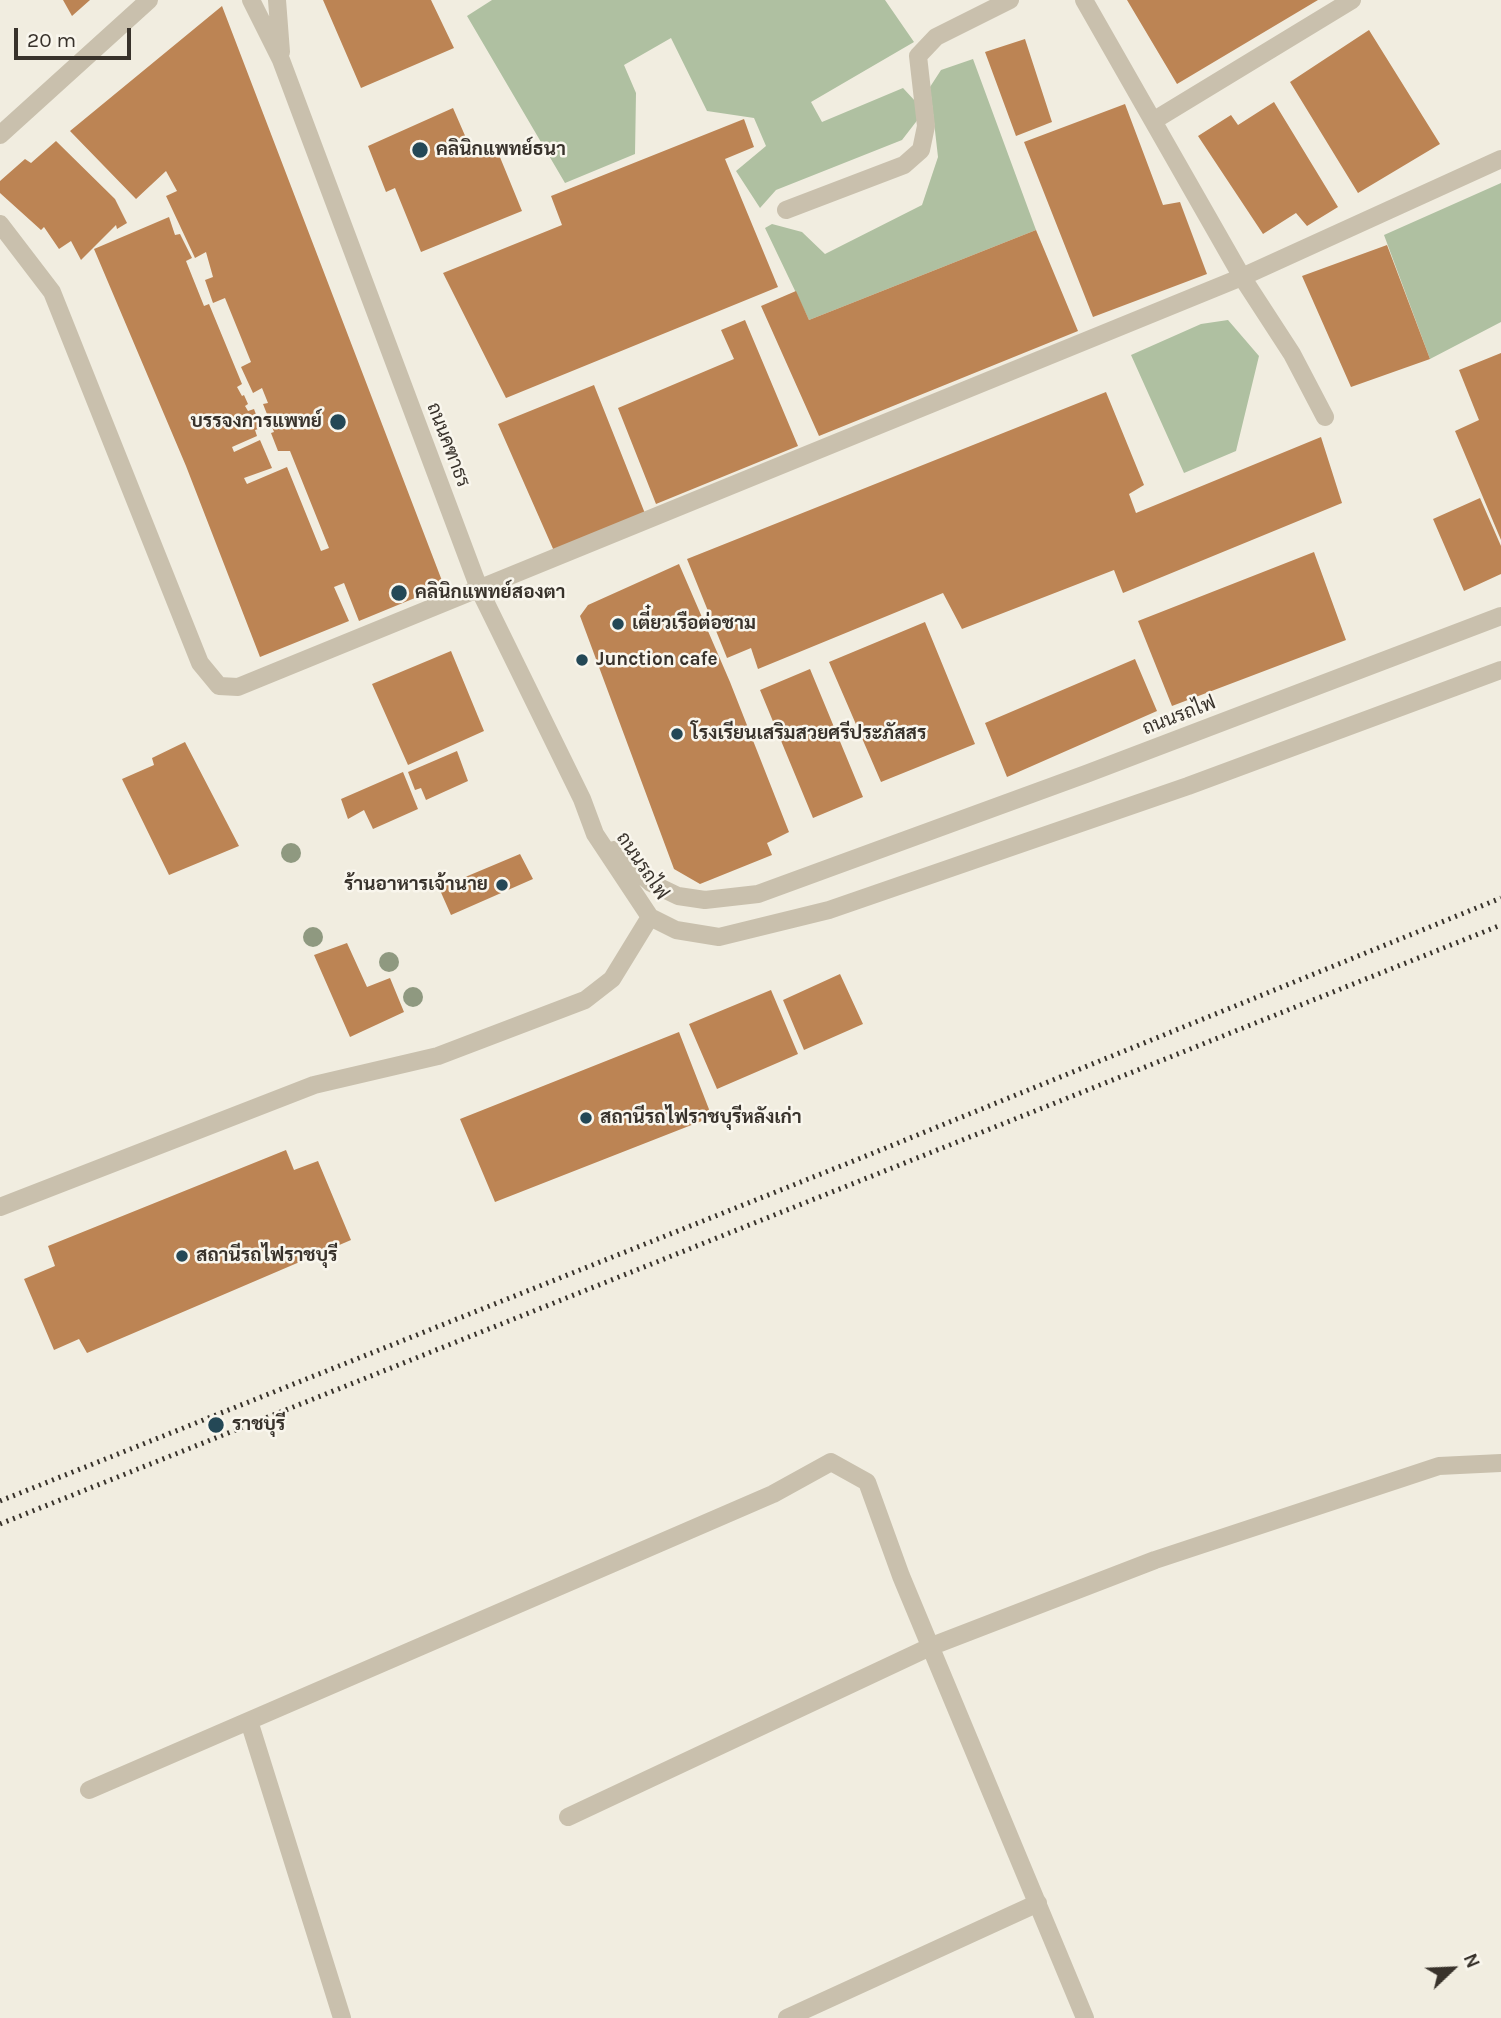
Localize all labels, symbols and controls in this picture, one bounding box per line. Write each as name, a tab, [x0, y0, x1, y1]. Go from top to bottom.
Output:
scale bar	[18, 14, 135, 58]
text: 20 m	[27, 28, 76, 52]
place label: คลินิกแพทย์ธนา	[436, 139, 566, 161]
marker: คลินิกแพทย์ธนา	[410, 140, 430, 160]
street label: ถนนคฑาธร	[421, 399, 475, 491]
place label: บรรจงการแพทย์	[190, 411, 322, 433]
marker: บรรจงการแพทย์	[328, 412, 348, 432]
place label: คลินิกแพทย์สองตา	[415, 582, 565, 604]
marker: คลินิกแพทย์สองตา	[389, 583, 409, 603]
place label: เตี๋ยวเรือต่อชาม	[632, 613, 756, 635]
marker: เตี๋ยวเรือต่อชาม	[610, 616, 626, 632]
place label: Junction cafe	[596, 649, 718, 671]
marker: Junction cafe	[574, 652, 590, 668]
street label: ถนนรถไฟ	[1139, 692, 1219, 740]
place label: โรงเรียนเสริมสวยศรีประภัสสร	[691, 723, 926, 745]
marker: โรงเรียนเสริมสวยศรีประภัสสร	[669, 726, 685, 742]
street label: ถนนรถไฟ	[611, 828, 673, 904]
place label: ร้านอาหารเจ้านาย	[344, 874, 488, 896]
marker: ร้านอาหารเจ้านาย	[494, 877, 510, 893]
place label: สถานีรถไฟราชบุรีหลังเก่า	[600, 1107, 802, 1129]
marker: สถานีรถไฟราชบุรีหลังเก่า	[578, 1110, 594, 1126]
place label: สถานีรถไฟราชบุรี	[196, 1245, 338, 1267]
marker: สถานีรถไฟราชบุรี	[174, 1248, 190, 1264]
place label: ราชบุรี	[232, 1414, 285, 1436]
marker: ราชบุรี	[206, 1415, 226, 1435]
north arrow	[1417, 1934, 1487, 2004]
text: N	[1459, 1950, 1484, 1971]

